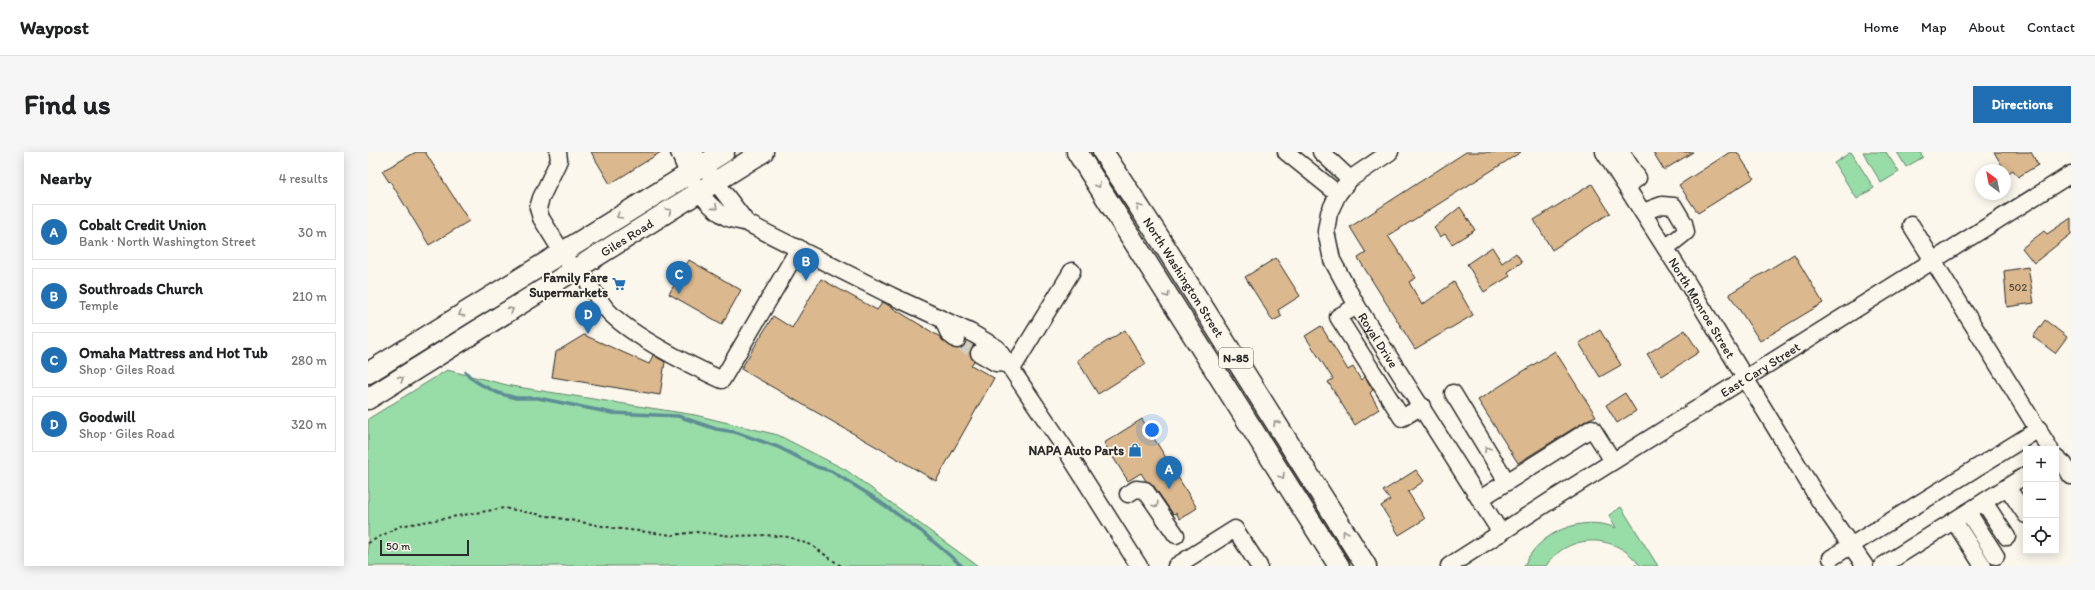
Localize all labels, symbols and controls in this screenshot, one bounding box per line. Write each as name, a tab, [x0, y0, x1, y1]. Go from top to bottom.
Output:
text: Waypost	[20, 16, 89, 39]
text: Home	[1864, 19, 1899, 36]
text: Map	[1921, 19, 1947, 36]
text: About	[1969, 19, 2005, 36]
text: Contact	[2027, 19, 2075, 36]
button: Directions	[1973, 86, 2071, 123]
text: Find us	[24, 87, 111, 121]
north arrow	[1975, 164, 2011, 200]
text: Nearby	[40, 168, 92, 188]
text: 4 results	[279, 171, 328, 186]
one-way arrow	[1093, 181, 1101, 188]
one-way arrow	[710, 203, 717, 210]
one-way arrow	[1137, 204, 1144, 211]
one-way arrow	[665, 208, 672, 216]
one-way arrow	[616, 212, 623, 219]
street label: North Washington Street	[1140, 214, 1228, 340]
street label: Giles Road	[597, 215, 656, 259]
text: Cobalt Credit Union	[79, 216, 206, 234]
text: A	[50, 225, 58, 240]
text: 30 m	[298, 225, 327, 240]
text: Bank · North Washington Street	[79, 234, 256, 249]
pin: B	[793, 248, 819, 281]
street label: North Monroe Street	[1666, 254, 1739, 361]
pin: C	[666, 261, 692, 294]
place label: Family Fare Supermarkets	[529, 270, 608, 301]
supermarket icon: Family Fare Supermarkets	[611, 276, 627, 292]
text: Southroads Church	[79, 280, 203, 298]
house number: 502	[2009, 281, 2027, 294]
text: B	[50, 289, 58, 304]
text: 210 m	[292, 289, 327, 304]
one-way arrow	[1163, 291, 1170, 298]
text: Temple	[79, 298, 118, 313]
pin: D	[575, 301, 601, 334]
one-way arrow	[507, 307, 514, 314]
one-way arrow	[458, 310, 465, 317]
street label: Royal Drive	[1356, 310, 1402, 370]
street label: East Cary Street	[1717, 339, 1803, 400]
text: Omaha Mattress and Hot Tub	[79, 344, 268, 362]
road number: N-85	[1219, 348, 1253, 368]
text: C	[50, 353, 58, 368]
text: 280 m	[291, 353, 327, 368]
text: Shop · Giles Road	[79, 362, 175, 377]
one-way arrow	[397, 376, 404, 384]
text: Goodwill	[79, 408, 135, 426]
text: D	[50, 417, 58, 432]
text: 320 m	[291, 417, 327, 432]
your location	[1142, 420, 1162, 440]
one-way arrow	[1274, 420, 1281, 427]
text: Shop · Giles Road	[79, 426, 175, 441]
shop icon: NAPA Auto Parts	[1127, 442, 1143, 458]
place label: NAPA Auto Parts	[1029, 443, 1124, 458]
one-way arrow	[1484, 446, 1492, 453]
map controls	[2023, 446, 2059, 554]
button: +	[2023, 446, 2059, 482]
pin: A	[1156, 456, 1182, 489]
one-way arrow	[1277, 472, 1285, 479]
button: −	[2023, 482, 2059, 518]
one-way arrow	[1151, 501, 1159, 508]
button: locate	[2023, 518, 2059, 554]
one-way arrow	[1343, 530, 1350, 537]
scale bar	[380, 538, 469, 557]
text: 50 m	[386, 540, 410, 553]

